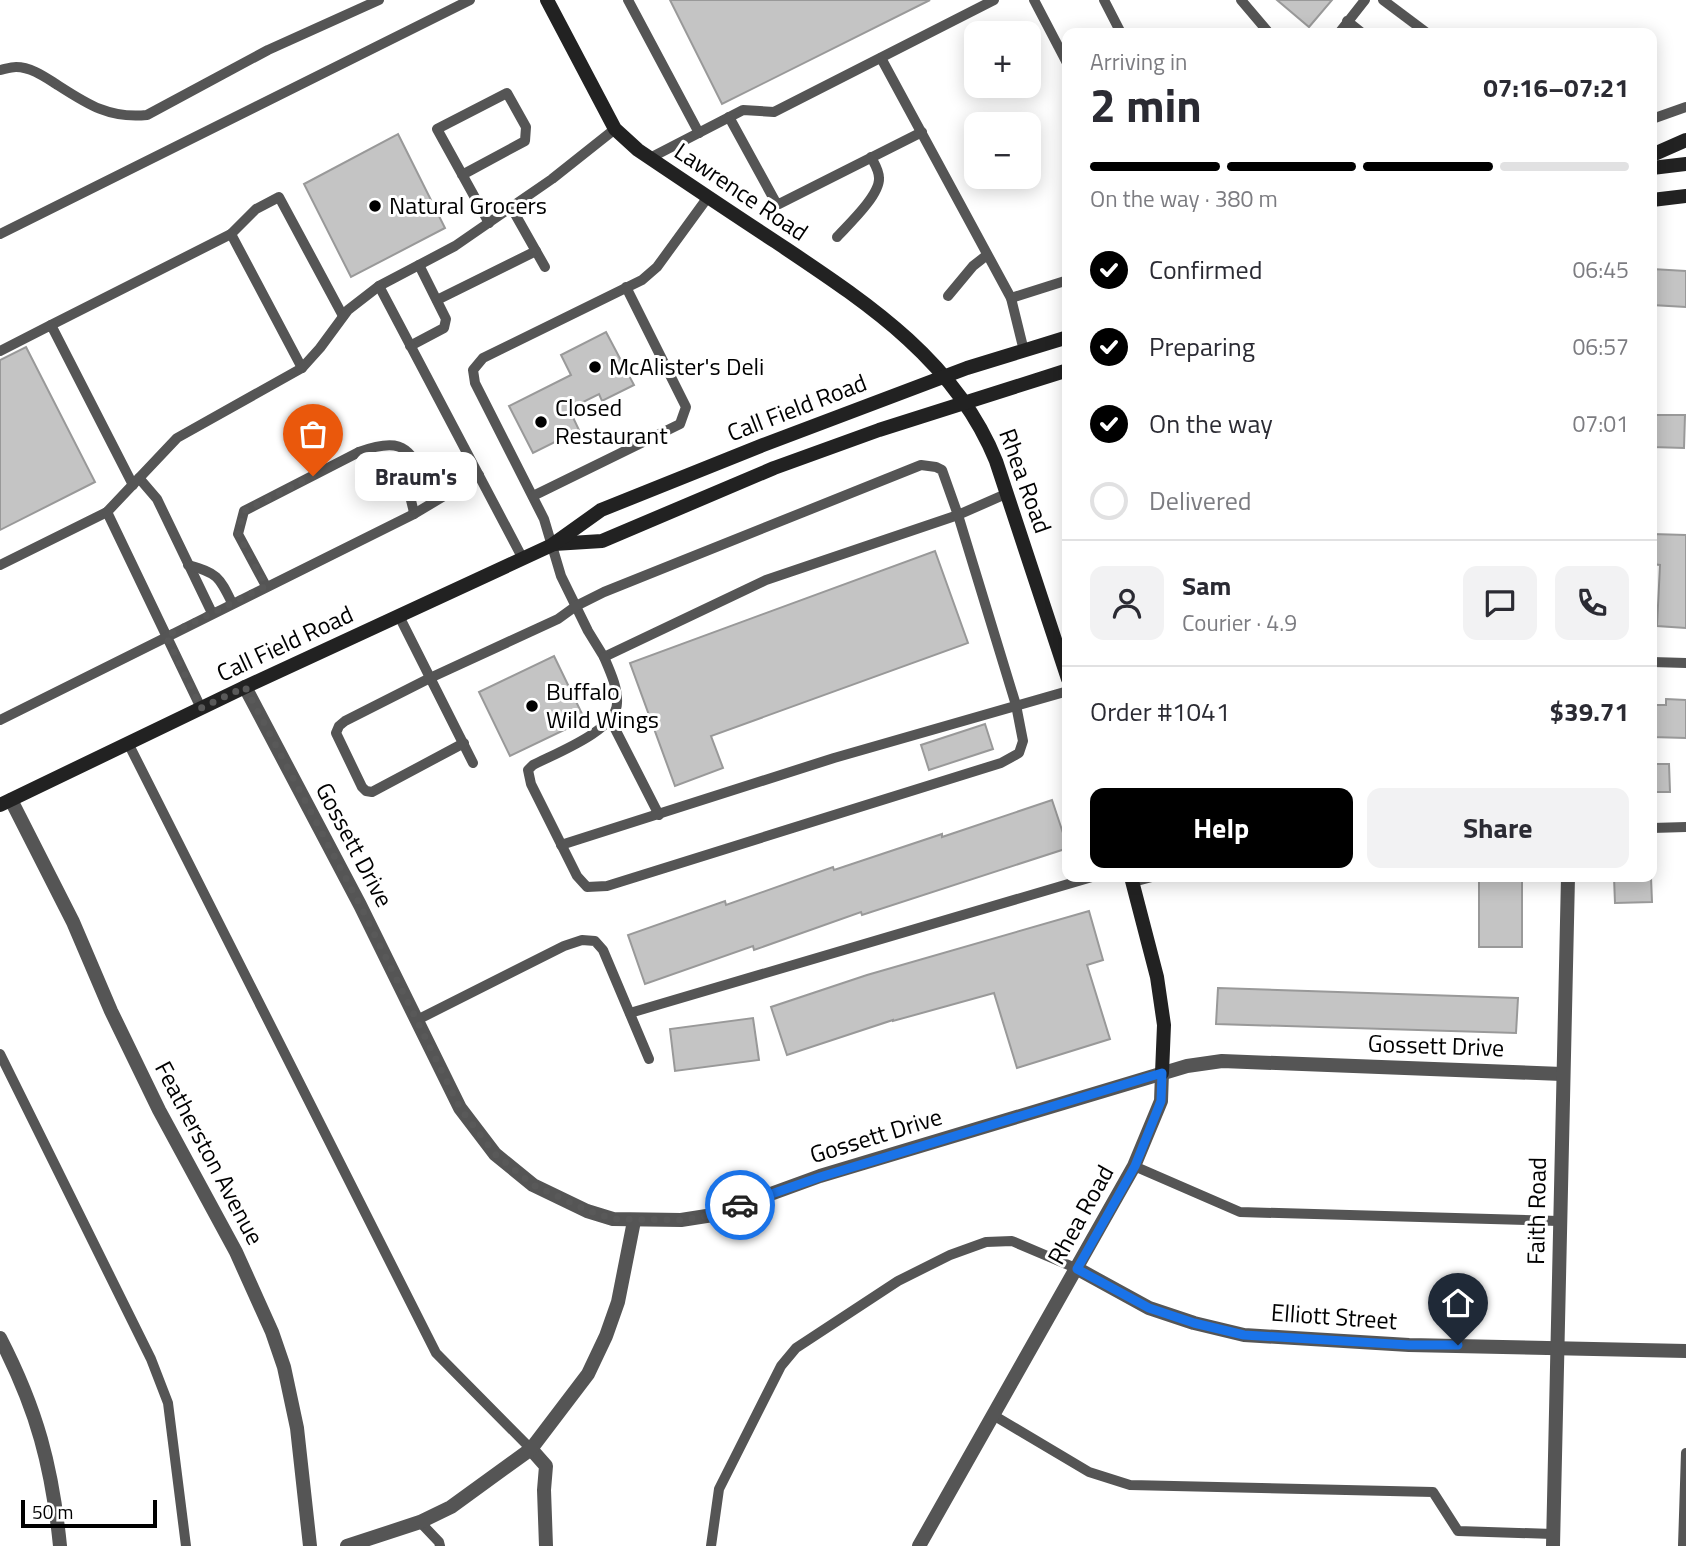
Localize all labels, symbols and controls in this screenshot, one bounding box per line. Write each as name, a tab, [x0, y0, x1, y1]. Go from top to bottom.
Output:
map controls	[964, 21, 1041, 189]
button: +	[964, 21, 1041, 98]
text: Arriving in	[1090, 44, 1187, 79]
text: 07:16–07:21	[1483, 68, 1629, 107]
text: 2 min	[1090, 70, 1202, 140]
button: −	[964, 112, 1041, 189]
street label: Lawrence Road	[667, 133, 816, 249]
text: On the way · 380 m	[1090, 181, 1278, 216]
place label: Natural Grocers	[389, 187, 547, 223]
marker: Natural Grocers	[367, 198, 383, 214]
text: Confirmed	[1149, 250, 1263, 289]
icon: check	[1090, 251, 1128, 289]
text: 06:45	[1572, 252, 1629, 287]
text: Preparing	[1149, 327, 1255, 366]
icon: check	[1090, 328, 1128, 366]
text: 06:57	[1572, 329, 1629, 364]
place label: McAlister's Deli	[609, 348, 764, 384]
marker: McAlister's Deli	[587, 359, 603, 375]
street label: Call Field Road	[722, 364, 872, 450]
place label: Closed Restaurant	[555, 389, 668, 453]
pin	[283, 404, 343, 476]
text: On the way	[1149, 404, 1273, 443]
icon: check	[1090, 405, 1128, 443]
text: 07:01	[1572, 406, 1629, 441]
marker: Closed Restaurant	[533, 414, 549, 430]
icon: bag	[294, 415, 332, 453]
street label: Rhea Road	[990, 423, 1062, 538]
callout: Braum's	[355, 452, 478, 500]
text: Braum's	[375, 459, 457, 494]
text: Delivered	[1149, 481, 1252, 520]
button: person	[1090, 566, 1164, 640]
text: Sam	[1182, 566, 1231, 605]
button: chat	[1463, 566, 1537, 640]
button: phone	[1555, 566, 1629, 640]
street label: Call Field Road	[210, 596, 359, 690]
text: Courier · 4.9	[1182, 605, 1297, 640]
place label: Buffalo Wild Wings	[546, 673, 659, 737]
text: Order #1041	[1090, 692, 1230, 731]
text: $39.71	[1550, 692, 1629, 731]
marker: Buffalo Wild Wings	[524, 698, 540, 714]
street label: Gossett Drive	[307, 776, 403, 913]
button: Help	[1090, 788, 1353, 868]
button: Share	[1367, 788, 1629, 868]
street label: Gossett Drive	[1367, 1025, 1505, 1065]
street label: Featherston Avenue	[146, 1054, 274, 1251]
street label: Gossett Drive	[805, 1098, 946, 1172]
street label: Faith Road	[1517, 1157, 1555, 1265]
street label: Rhea Road	[1038, 1158, 1122, 1271]
courier	[705, 1170, 775, 1240]
icon: car	[721, 1186, 759, 1224]
pin	[1428, 1273, 1488, 1345]
icon: home	[1439, 1284, 1477, 1322]
street label: Elliott Street	[1270, 1294, 1399, 1338]
scale bar	[21, 1497, 158, 1529]
text: 50 m	[32, 1497, 73, 1526]

